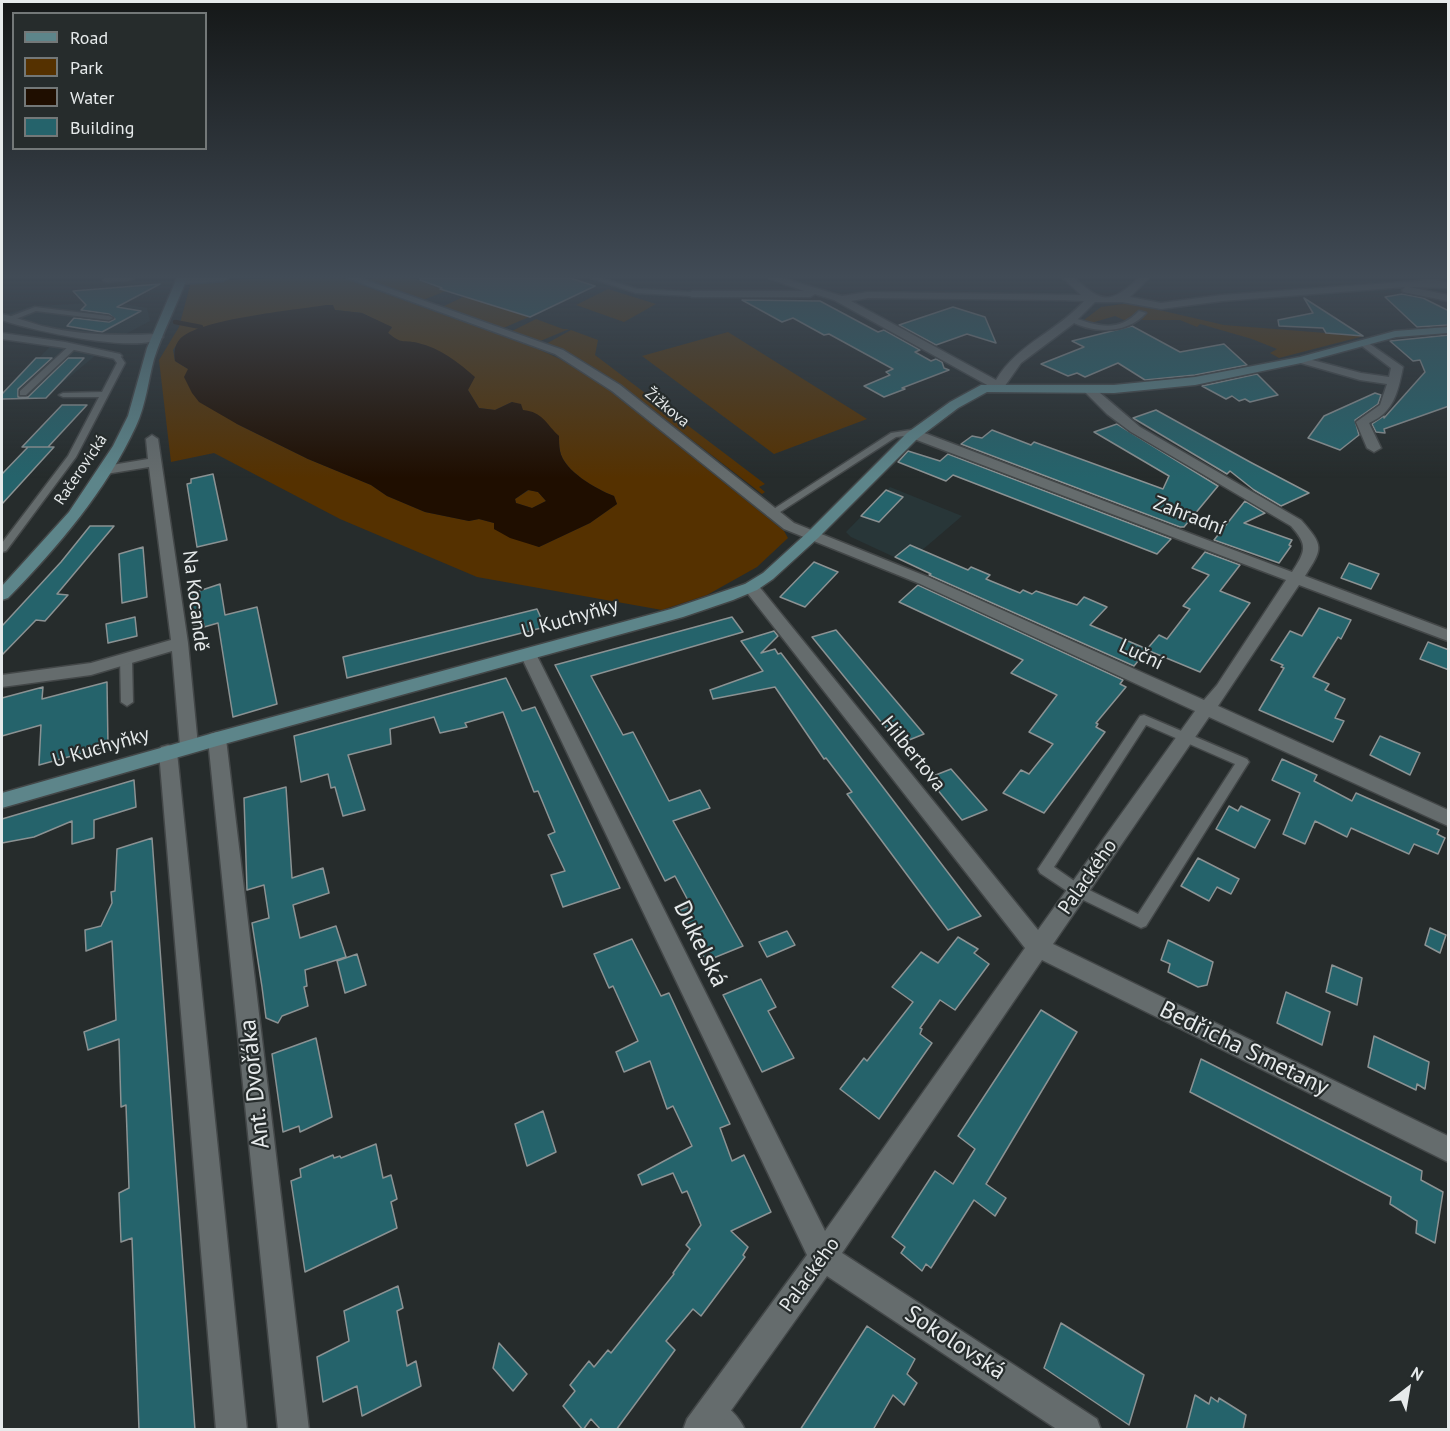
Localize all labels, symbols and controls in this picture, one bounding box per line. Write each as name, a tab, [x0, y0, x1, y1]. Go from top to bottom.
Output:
legend	[12, 12, 207, 150]
text: Road	[70, 26, 108, 49]
text: Park	[70, 56, 103, 79]
text: Water	[70, 86, 114, 109]
text: Building	[70, 116, 134, 139]
street label: Žižkova	[641, 384, 693, 432]
street label: Račerovická	[50, 431, 112, 509]
street label: Zahradní	[1150, 491, 1228, 541]
street label: Na Kocandě	[177, 549, 213, 653]
street label: U Kuchyňky	[519, 594, 621, 644]
street label: Luční	[1115, 634, 1167, 676]
street label: Hilbertova	[875, 712, 951, 796]
street label: U Kuchyňky	[50, 723, 152, 773]
street label: Palackého	[1053, 835, 1123, 919]
street label: Dukelská	[667, 896, 733, 992]
street label: Bedřicha Smetany	[1155, 996, 1333, 1102]
street label: Ant. Dvořáka	[234, 1018, 276, 1150]
street label: Palackého	[775, 1233, 845, 1317]
street label: Sokolovská	[899, 1300, 1011, 1386]
north arrow	[1378, 1359, 1438, 1419]
text: N	[1408, 1362, 1427, 1385]

